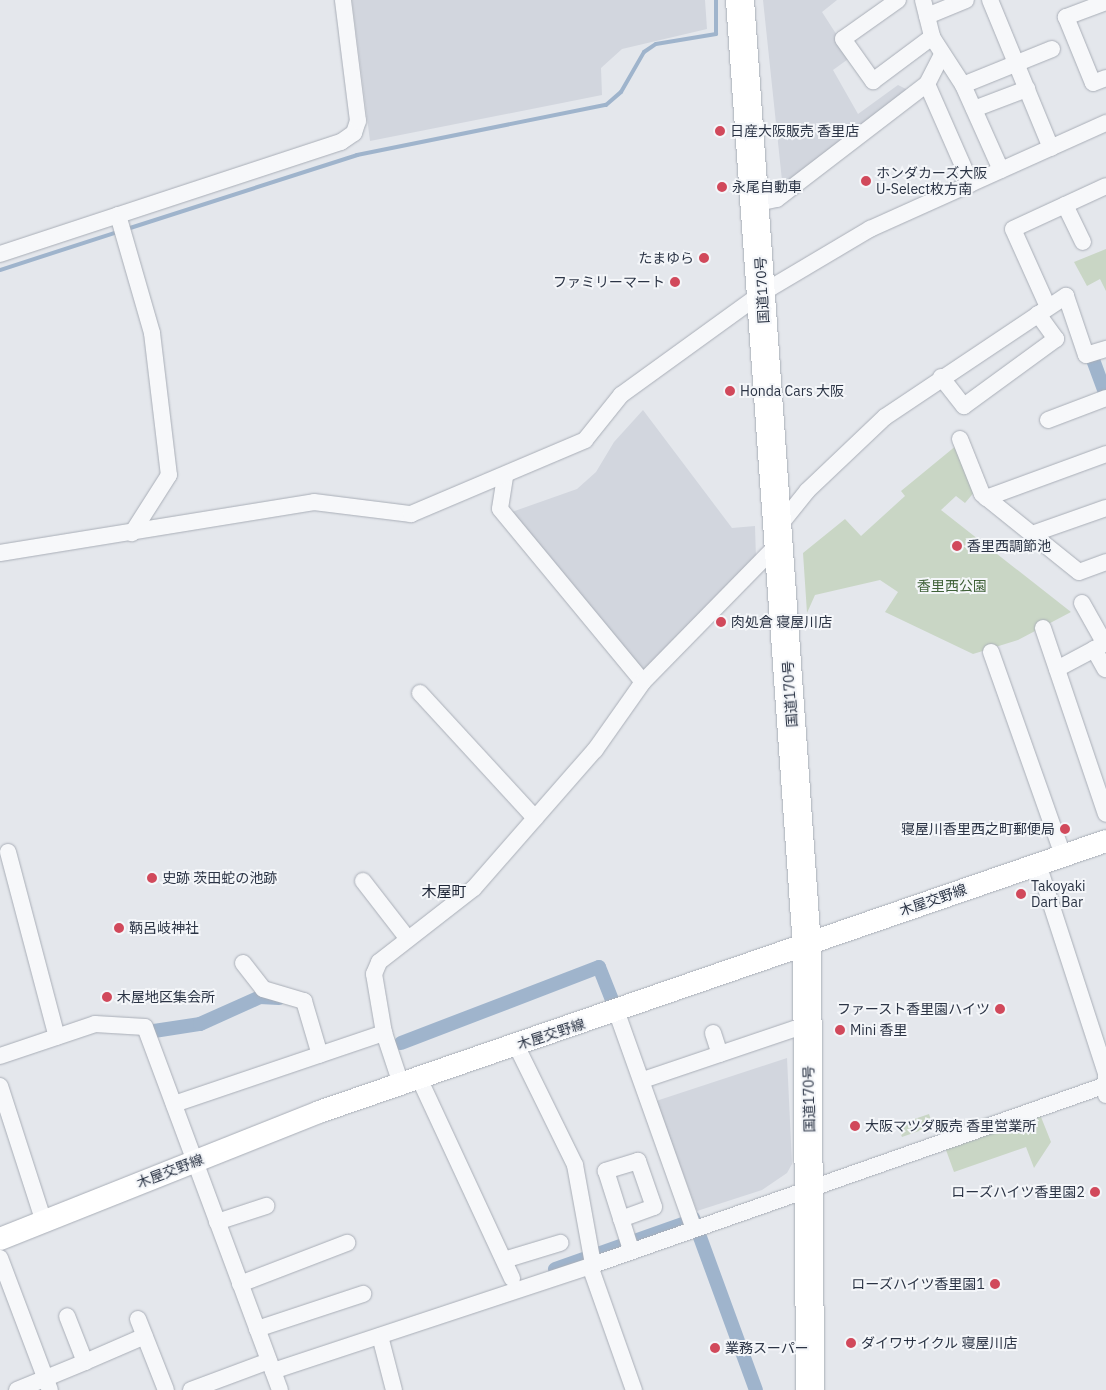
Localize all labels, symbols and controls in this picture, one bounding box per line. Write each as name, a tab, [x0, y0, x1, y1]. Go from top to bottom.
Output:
place label: 日産大阪販売 香里店	[730, 123, 859, 139]
marker: 日産大阪販売 香里店	[714, 125, 726, 137]
place label: ホンダカーズ大阪 U-Select枚方南	[876, 165, 988, 198]
marker: ホンダカーズ大阪 U-Select枚方南	[860, 175, 872, 187]
place label: 永尾自動車	[732, 179, 802, 195]
marker: 永尾自動車	[716, 181, 728, 193]
place label: たまゆら	[638, 250, 694, 266]
marker: たまゆら	[698, 252, 710, 264]
street label: 国道170号	[752, 256, 772, 324]
place label: ファミリーマート	[553, 274, 665, 290]
marker: ファミリーマート	[669, 276, 681, 288]
place label: Honda Cars 大阪	[740, 383, 844, 399]
marker: Honda Cars 大阪	[724, 385, 736, 397]
place label: 香里西調節池	[967, 538, 1051, 554]
marker: 香里西調節池	[951, 540, 963, 552]
park label: 香里西公園	[917, 578, 987, 594]
place label: 肉処倉 寝屋川店	[731, 614, 832, 630]
marker: 肉処倉 寝屋川店	[715, 616, 727, 628]
street label: 国道170号	[779, 660, 801, 728]
place label: 寝屋川香里西之町郵便局	[901, 821, 1055, 837]
marker: 寝屋川香里西之町郵便局	[1059, 823, 1071, 835]
place label: 史跡 茨田蛇の池跡	[162, 870, 277, 886]
marker: 史跡 茨田蛇の池跡	[146, 872, 158, 884]
place label: Takoyaki Dart Bar	[1031, 878, 1086, 910]
street label: 木屋交野線	[897, 881, 969, 919]
district label: 木屋町	[422, 883, 466, 901]
marker: Takoyaki Dart Bar	[1015, 888, 1027, 900]
place label: 鞆呂岐神社	[129, 920, 199, 936]
marker: 鞆呂岐神社	[113, 922, 125, 934]
place label: 木屋地区集会所	[117, 989, 215, 1005]
marker: 木屋地区集会所	[101, 991, 113, 1003]
place label: ファースト香里園ハイツ	[836, 1001, 990, 1017]
marker: ファースト香里園ハイツ	[994, 1003, 1006, 1015]
street label: 木屋交野線	[515, 1015, 587, 1053]
place label: Mini 香里	[850, 1022, 908, 1038]
marker: Mini 香里	[834, 1024, 846, 1036]
street label: 国道170号	[800, 1065, 818, 1133]
place label: 大阪マツダ販売 香里営業所	[865, 1118, 1036, 1134]
marker: 大阪マツダ販売 香里営業所	[849, 1120, 861, 1132]
street label: 木屋交野線	[134, 1151, 206, 1191]
place label: ローズハイツ香里園2	[951, 1184, 1085, 1200]
marker: ローズハイツ香里園2	[1089, 1186, 1101, 1198]
place label: ローズハイツ香里園1	[851, 1276, 985, 1292]
marker: ローズハイツ香里園1	[989, 1278, 1001, 1290]
place label: ダイワサイクル 寝屋川店	[861, 1335, 1018, 1351]
marker: ダイワサイクル 寝屋川店	[845, 1337, 857, 1349]
place label: 業務スーパー	[725, 1340, 809, 1356]
marker: 業務スーパー	[709, 1342, 721, 1354]

